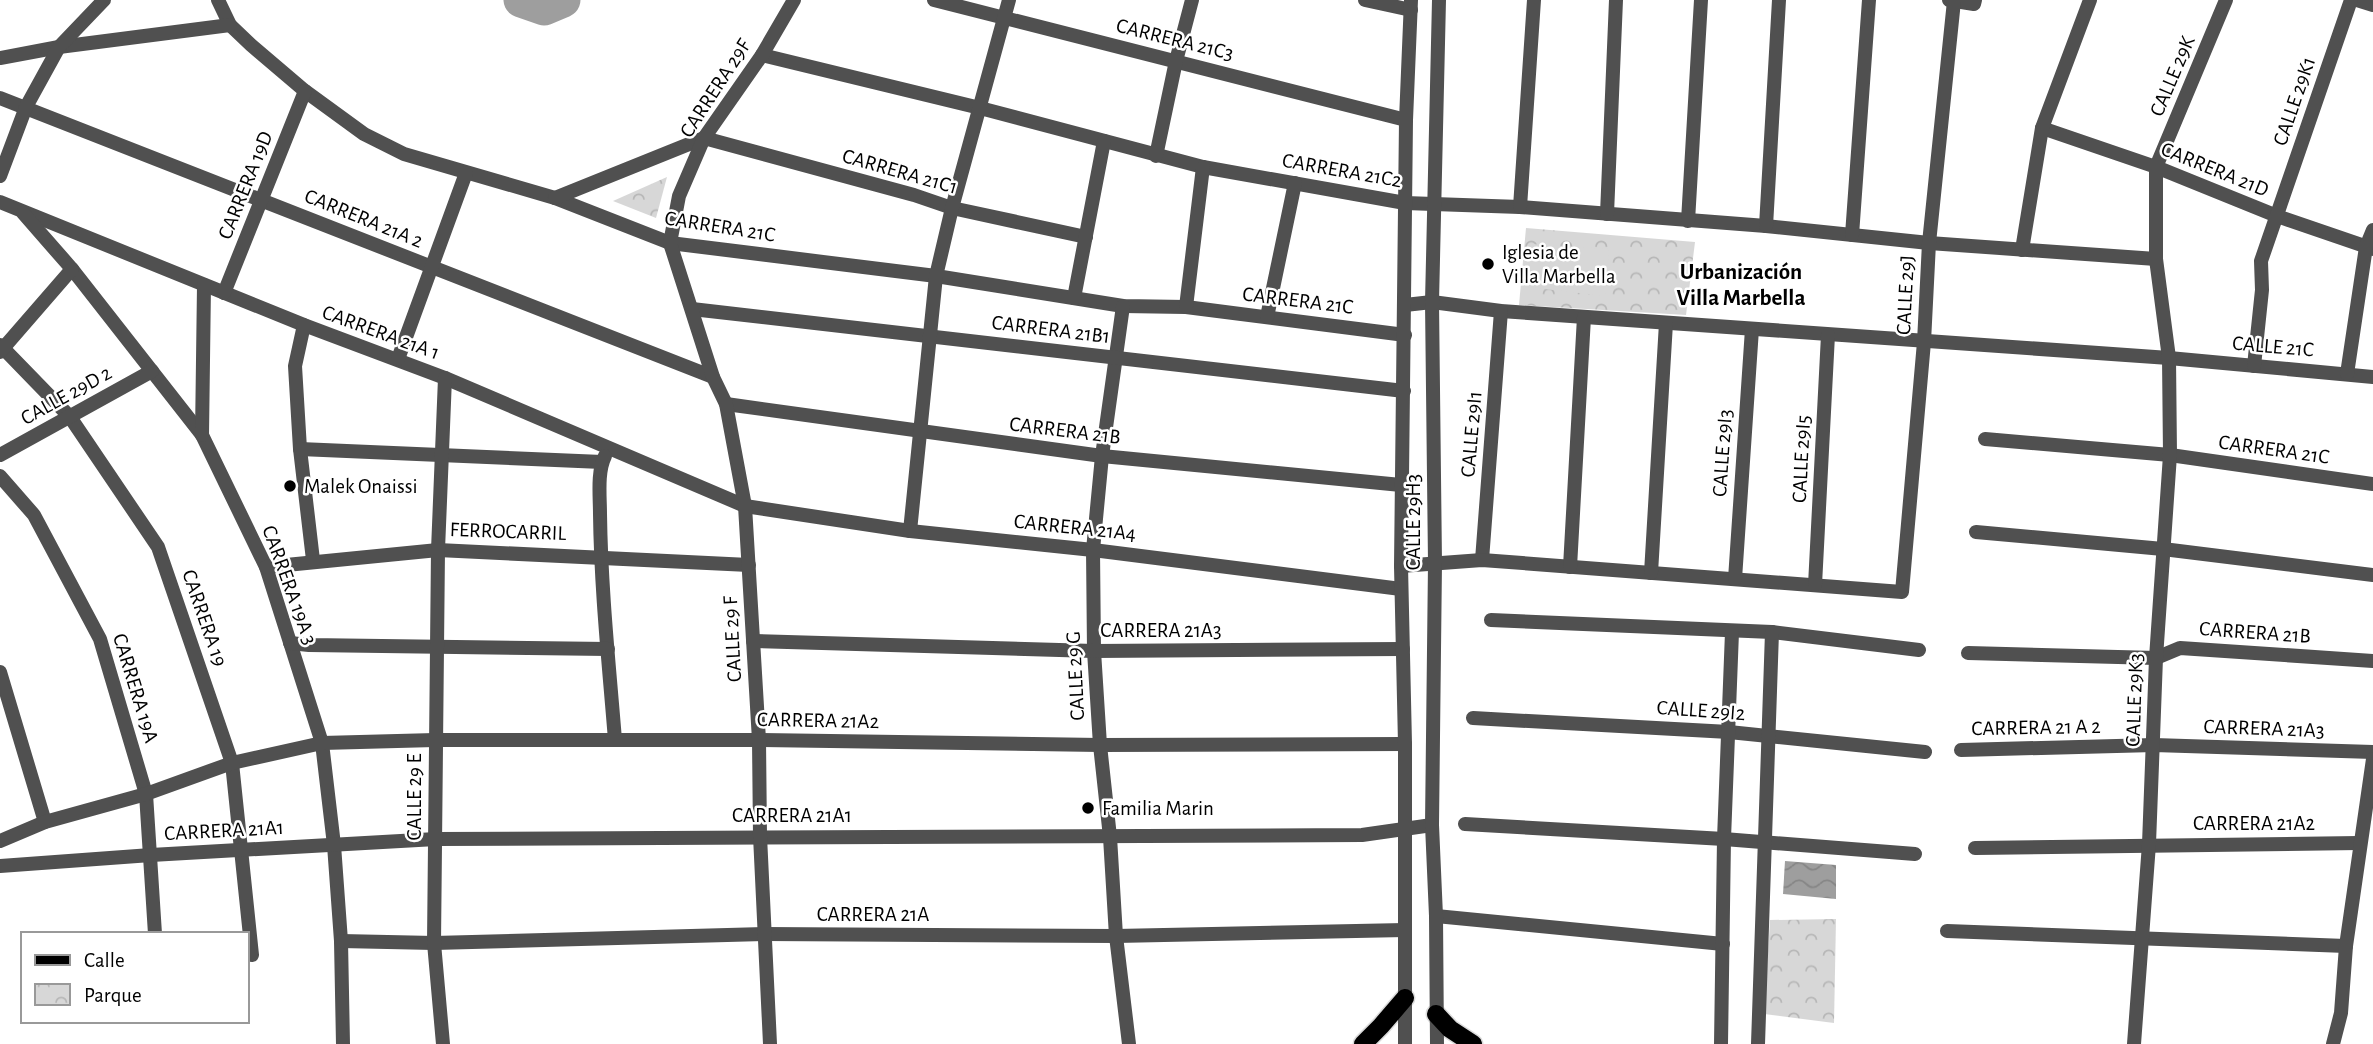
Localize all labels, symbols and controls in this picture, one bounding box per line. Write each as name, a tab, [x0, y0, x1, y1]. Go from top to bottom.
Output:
street label: CARRERA 21C3	[1114, 15, 1236, 64]
street label: CALLE 29K	[2146, 32, 2199, 119]
street label: CARRERA 29F	[676, 35, 755, 141]
street label: CALLE 29K1	[2270, 54, 2319, 148]
street label: CARRERA 19D	[214, 128, 277, 242]
street label: CARRERA 21D	[2158, 138, 2272, 201]
street label: CARRERA 21C1	[840, 145, 960, 198]
street label: CARRERA 21C2	[1281, 150, 1403, 191]
street label: CARRERA 21A 2	[302, 185, 426, 252]
street label: CARRERA 21C	[663, 207, 777, 246]
place label: Iglesia de Villa Marbella	[1502, 242, 1616, 287]
street label: CALLE 29J	[1893, 255, 1918, 336]
marker: Iglesia de Villa Marbella	[1480, 256, 1496, 272]
district label: Urbanización Villa Marbella	[1677, 261, 1805, 310]
street label: CARRERA 21C	[1241, 283, 1355, 318]
street label: CARRERA 21A 1	[319, 302, 442, 363]
street label: CARRERA 21B1	[991, 312, 1111, 347]
street label: CALLE 21C	[2231, 332, 2315, 361]
street label: CALLE 29D 2	[17, 362, 115, 429]
street label: CALLE 29I1	[1457, 390, 1486, 478]
street label: CALLE 29I3	[1709, 408, 1736, 498]
street label: CARRERA 21B	[1008, 413, 1122, 448]
street label: CALLE 29I5	[1789, 415, 1814, 503]
street label: CARRERA 21C	[2217, 431, 2331, 468]
street label: CALLE 29H3	[1403, 474, 1424, 570]
place label: Malek Onaissi	[304, 476, 418, 497]
marker: Malek Onaissi	[282, 478, 298, 494]
street label: CARRERA 21A4	[1013, 511, 1137, 544]
street label: FERROCARRIL	[449, 519, 567, 544]
street label: CARRERA 19A 3	[258, 523, 321, 648]
street label: CARRERA 19	[178, 567, 231, 669]
street label: CALLE 29 F	[720, 595, 745, 683]
street label: CARRERA 21B	[2198, 618, 2311, 647]
street label: CARRERA 21A3	[1100, 620, 1222, 641]
street label: CARRERA 19A	[109, 631, 162, 745]
street label: CALLE 29 G	[1063, 631, 1088, 721]
street label: CALLE 29K3	[2122, 653, 2147, 747]
street label: CALLE 29I2	[1656, 697, 1746, 724]
street label: CARRERA 21A2	[757, 709, 879, 732]
street label: CARRERA 21 A 2	[1971, 716, 2101, 739]
street label: CARRERA 21A3	[2203, 716, 2325, 741]
street label: CALLE 29 E	[404, 753, 425, 841]
place label: Familia Marin	[1102, 798, 1214, 819]
marker: Familia Marin	[1080, 800, 1096, 816]
street label: CARRERA 21A1	[732, 805, 852, 826]
street label: CARRERA 21A2	[2193, 813, 2315, 834]
street label: CARRERA 21A1	[164, 817, 284, 844]
street label: CARRERA 21A	[817, 904, 929, 925]
legend	[21, 932, 248, 1023]
text: Calle	[84, 950, 125, 971]
text: Parque	[84, 985, 142, 1006]

